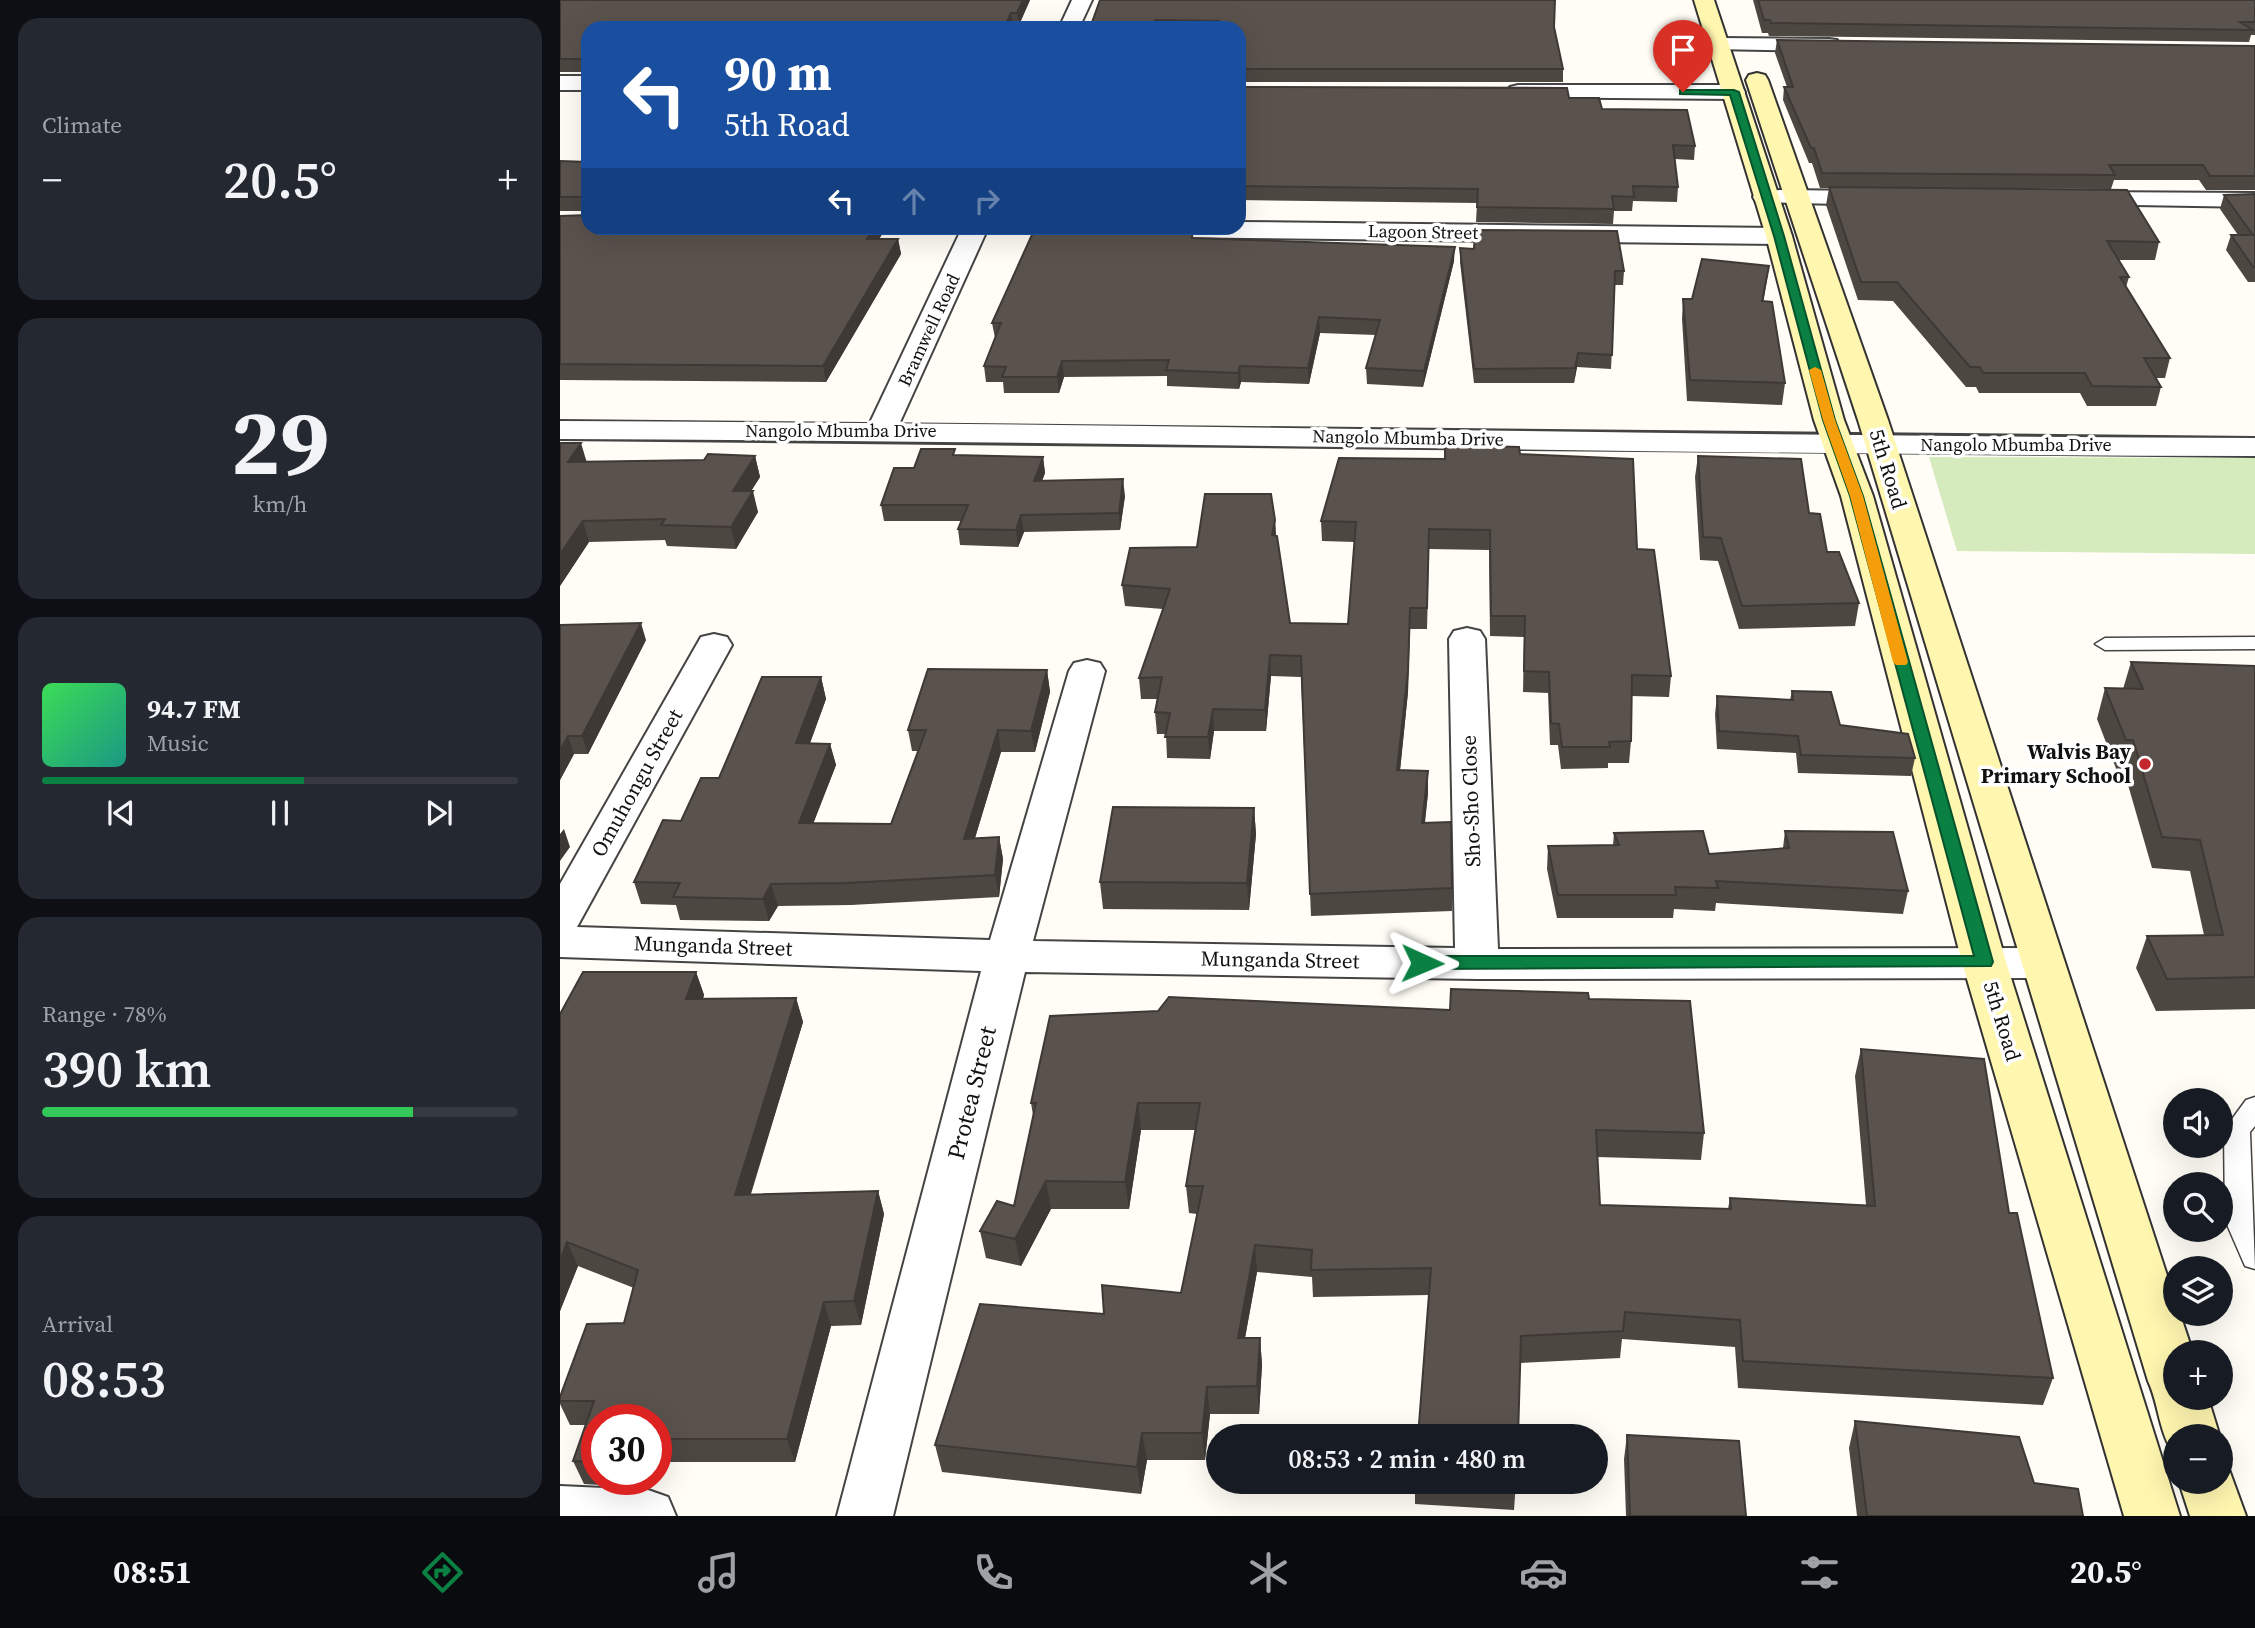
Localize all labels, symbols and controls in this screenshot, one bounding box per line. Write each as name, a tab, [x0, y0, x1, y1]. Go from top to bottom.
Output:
pin	[1653, 20, 1713, 92]
icon: arrive	[1664, 31, 1702, 69]
text: 90 m	[724, 39, 832, 106]
icon: left	[609, 49, 700, 140]
text: 5th Road	[724, 103, 850, 147]
text: Climate	[42, 109, 122, 141]
text: 20.5°	[223, 144, 337, 215]
text: −	[42, 154, 62, 206]
text: +	[498, 154, 518, 206]
icon: left	[822, 182, 860, 220]
icon: ahead	[895, 182, 933, 220]
icon: right	[968, 182, 1006, 220]
street label: Lagoon Street	[1368, 218, 1478, 245]
street label: Bramwell Road	[892, 269, 966, 390]
text: 29	[231, 380, 329, 504]
street label: Nangolo Mbumba Drive	[745, 418, 937, 443]
street label: Nangolo Mbumba Drive	[1312, 423, 1504, 452]
street label: 5th Road	[1863, 425, 1914, 513]
street label: Nangolo Mbumba Drive	[1920, 432, 2112, 457]
text: km/h	[253, 488, 307, 520]
text: 94.7 FM	[147, 691, 241, 727]
street label: Omuhongu Street	[584, 703, 689, 862]
text: Music	[147, 727, 209, 759]
street label: Sho-Sho Close	[1454, 735, 1487, 867]
place label: Walvis Bay Primary School	[1981, 737, 2132, 790]
marker: Walvis Bay Primary School	[2137, 756, 2153, 772]
icon: previous	[102, 794, 140, 832]
icon: pause	[261, 794, 299, 832]
icon: next	[420, 794, 458, 832]
position arrow	[1385, 926, 1459, 1000]
street label: Munganda Street	[633, 928, 793, 963]
street label: Munganda Street	[1200, 944, 1360, 975]
street label: 5th Road	[1977, 977, 2028, 1065]
text: Range · 78%	[42, 998, 167, 1030]
street label: Protea Street	[939, 1023, 1004, 1163]
text: 390 km	[42, 1033, 211, 1104]
map controls	[2163, 1088, 2233, 1494]
button: sound	[2163, 1088, 2233, 1158]
button: search	[2163, 1172, 2233, 1242]
button: layers	[2163, 1256, 2233, 1326]
text: Arrival	[42, 1308, 113, 1340]
button: +	[2163, 1340, 2233, 1410]
text: 08:53	[42, 1343, 166, 1414]
speed limit sign: 30	[581, 1404, 672, 1495]
button: −	[2163, 1424, 2233, 1494]
text: 08:53 · 2 min · 480 m	[1288, 1441, 1526, 1477]
icon: directions	[418, 1548, 467, 1597]
icon: music	[694, 1548, 743, 1597]
icon: phone	[969, 1548, 1018, 1597]
icon: climate	[1244, 1548, 1293, 1597]
icon: car	[1519, 1548, 1568, 1597]
icon: filters	[1795, 1548, 1844, 1597]
text: 08:51	[113, 1550, 192, 1594]
text: 20.5°	[2070, 1550, 2142, 1594]

